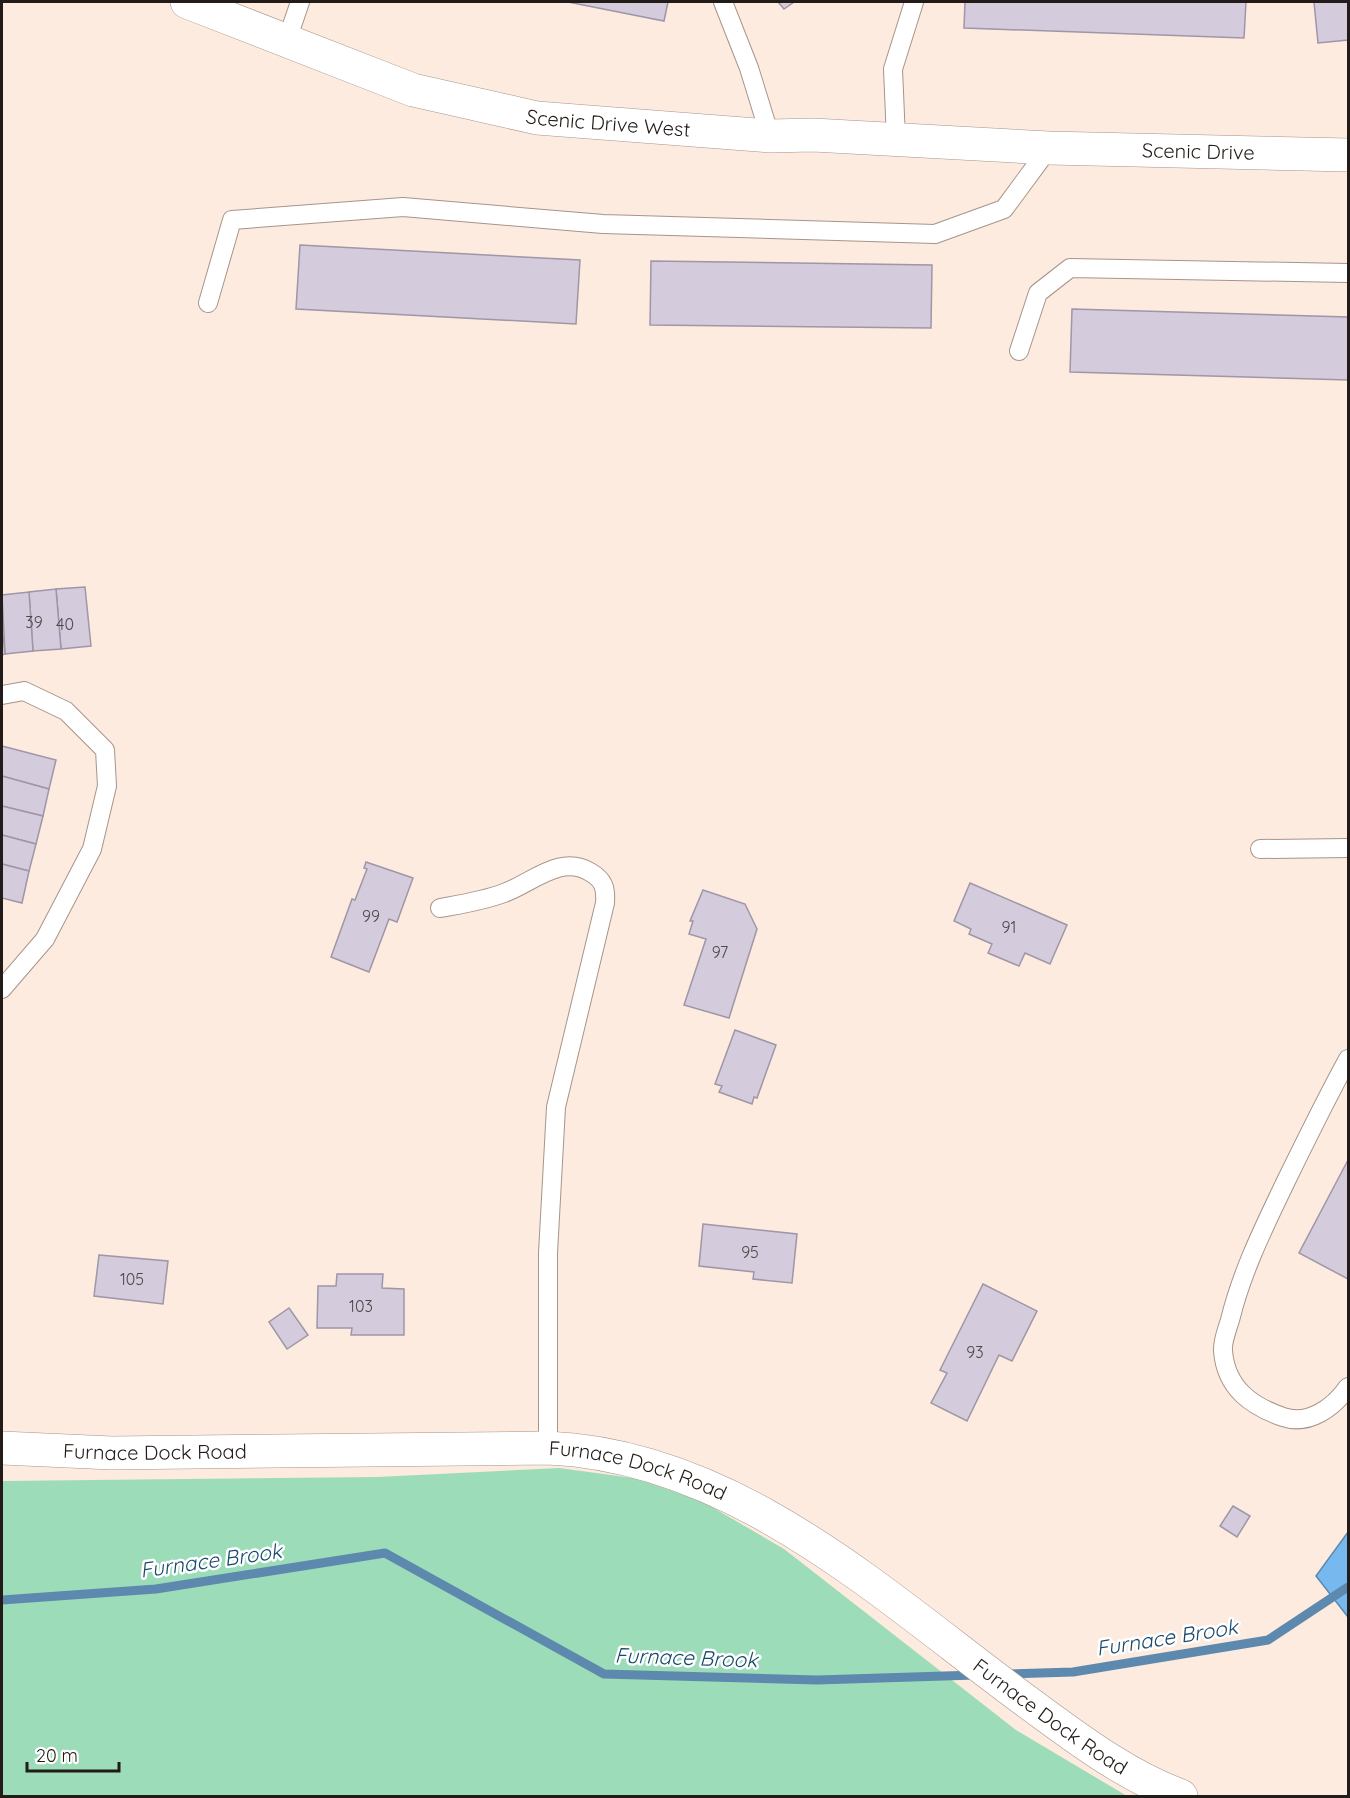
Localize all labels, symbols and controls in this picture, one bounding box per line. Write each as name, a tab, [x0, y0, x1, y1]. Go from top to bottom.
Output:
street label: Scenic Drive West	[524, 103, 692, 142]
street label: Scenic Drive	[1142, 137, 1255, 165]
house number: 39	[25, 612, 43, 632]
house number: 40	[56, 614, 74, 634]
house number: 99	[362, 906, 380, 926]
house number: 91	[1002, 917, 1016, 937]
house number: 97	[712, 942, 728, 962]
house number: 95	[741, 1242, 759, 1262]
house number: 105	[120, 1269, 144, 1289]
house number: 103	[349, 1296, 373, 1316]
house number: 93	[966, 1342, 984, 1362]
street label: Furnace Dock Road	[548, 1435, 731, 1505]
street label: Furnace Dock Road	[62, 1438, 247, 1465]
water label: Furnace Brook	[138, 1537, 285, 1583]
water label: Furnace Brook	[1094, 1613, 1241, 1661]
water label: Furnace Brook	[614, 1642, 760, 1673]
street label: Furnace Dock Road	[968, 1653, 1132, 1780]
scale bar	[27, 1735, 118, 1773]
text: 20 m	[36, 1744, 78, 1767]

